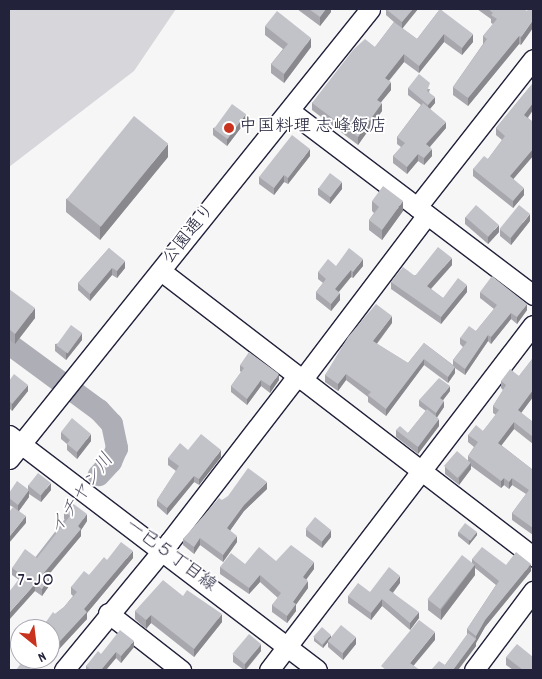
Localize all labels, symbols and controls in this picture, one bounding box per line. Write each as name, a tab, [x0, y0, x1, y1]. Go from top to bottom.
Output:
place label: 中国料理 志峰飯店	[239, 117, 387, 139]
marker: 中国料理 志峰飯店	[223, 122, 235, 134]
street label: 公園通り	[159, 200, 221, 270]
water label: イチヤン川	[46, 450, 120, 540]
street label: 一已５丁目線	[120, 516, 220, 598]
district label: 7-JO	[17, 569, 55, 593]
north arrow	[10, 619, 60, 669]
text: N	[34, 646, 50, 667]

